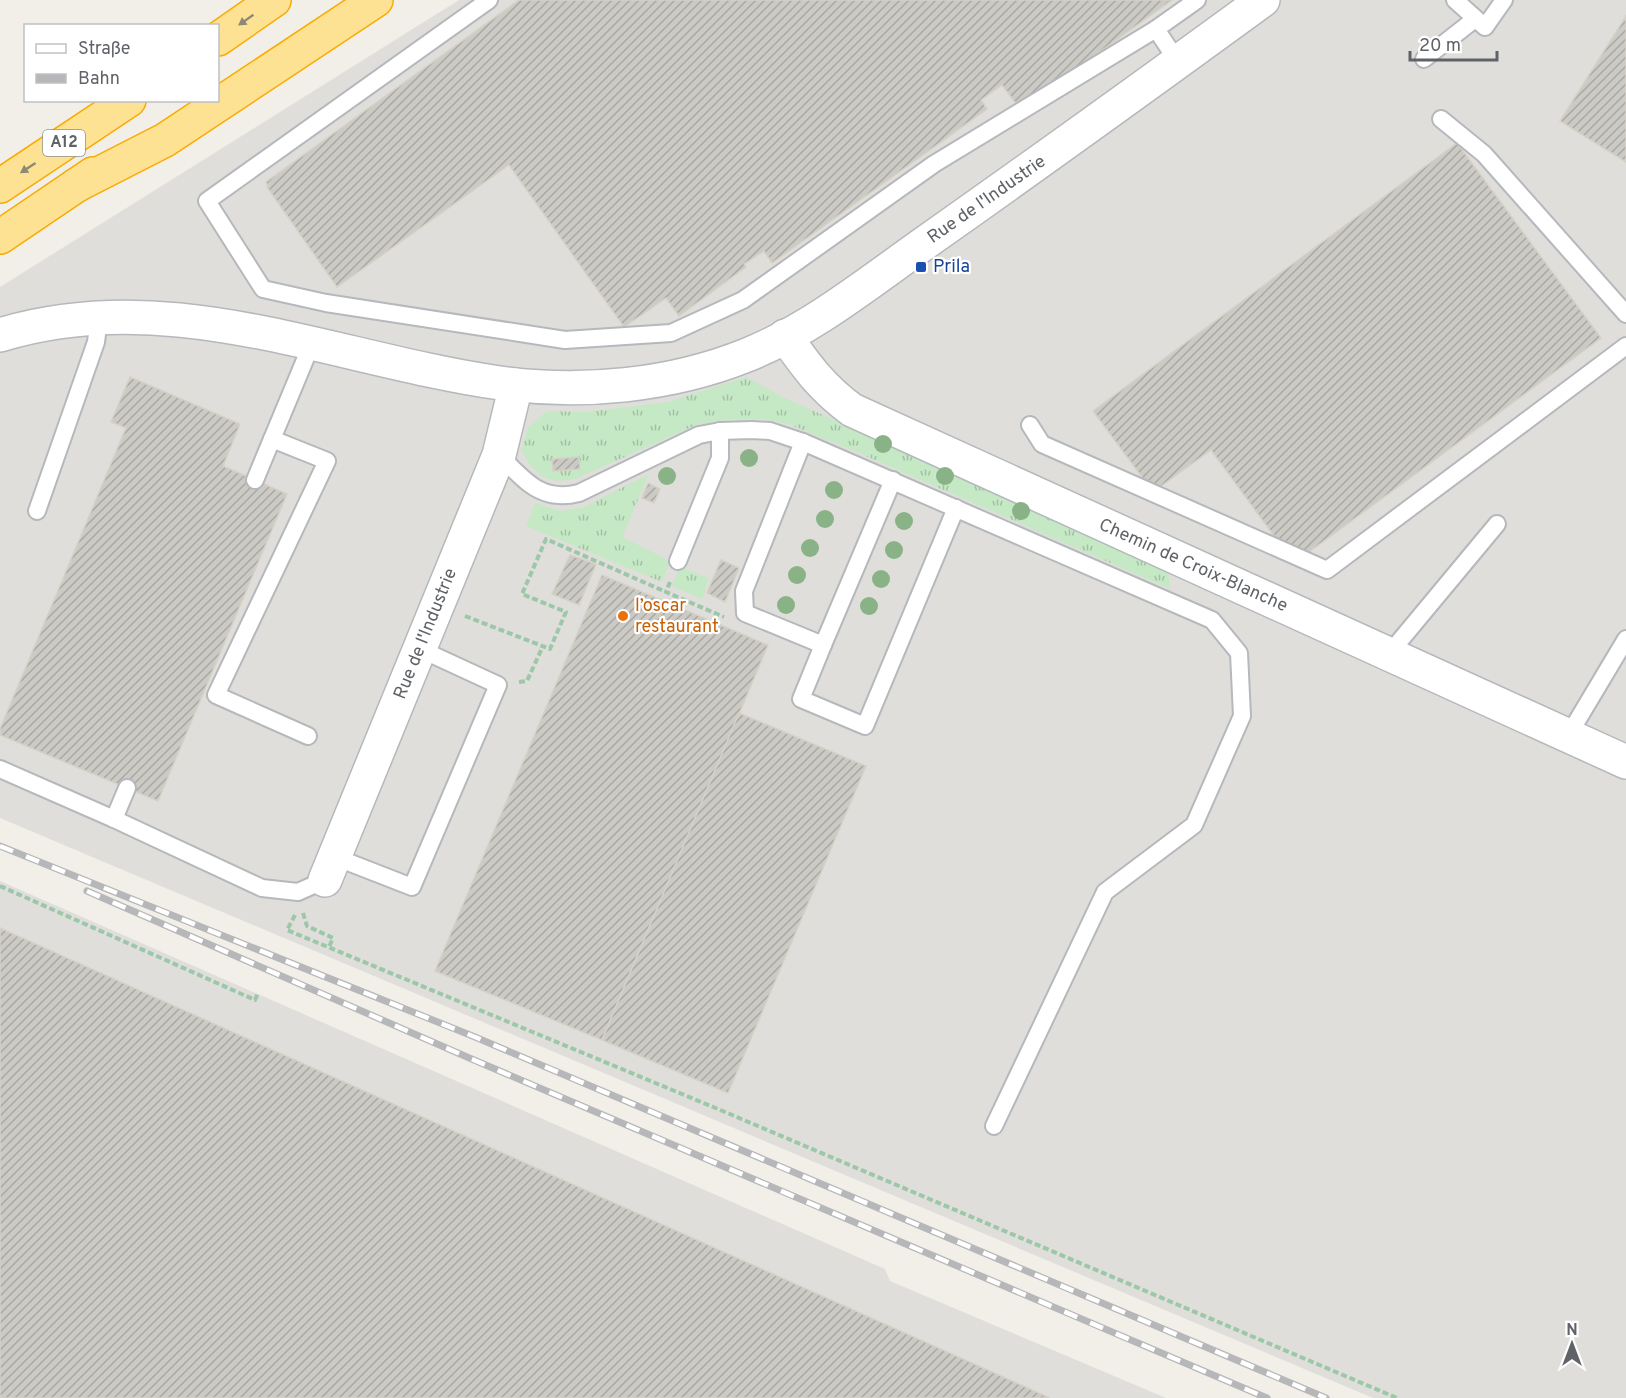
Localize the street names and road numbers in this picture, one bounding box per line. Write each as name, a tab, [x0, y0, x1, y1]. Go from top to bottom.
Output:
road number: A12	[43, 130, 85, 156]
street label: Rue de l'Industrie	[923, 151, 1051, 249]
street label: Chemin de Croix-Blanche	[1095, 514, 1291, 618]
street label: Rue de l'Industrie	[389, 565, 463, 703]

